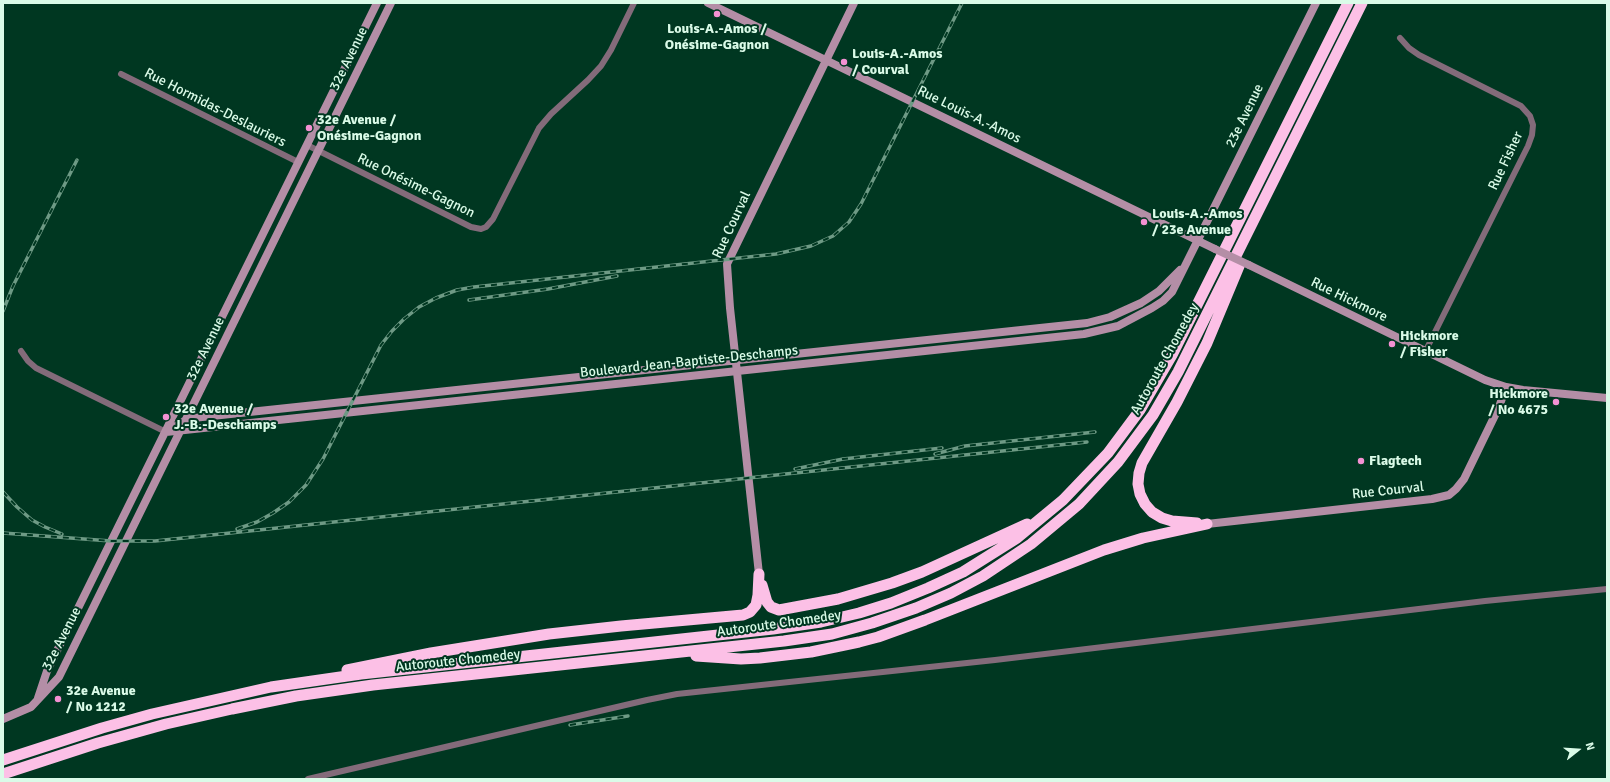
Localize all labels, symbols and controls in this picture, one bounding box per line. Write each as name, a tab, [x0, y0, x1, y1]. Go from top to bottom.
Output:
marker: Louis-A.-Amos / Onésime-Gagnon	[712, 9, 722, 19]
place label: Louis-A.-Amos / Onésime-Gagnon	[665, 21, 769, 54]
street label: 32e Avenue	[326, 24, 372, 94]
place label: Louis-A.-Amos / Courval	[852, 46, 942, 78]
marker: Louis-A.-Amos / Courval	[839, 57, 849, 67]
street label: Rue Hormidas-Deslauriers	[141, 65, 289, 151]
street label: 23e Avenue	[1222, 81, 1268, 151]
street label: Rue Louis-A.-Amos	[914, 83, 1024, 147]
place label: 32e Avenue / Onésime-Gagnon	[317, 112, 421, 144]
marker: 32e Avenue / Onésime-Gagnon	[304, 123, 314, 133]
street label: Rue Fisher	[1485, 129, 1527, 193]
street label: Rue Onésime-Gagnon	[354, 150, 478, 222]
street label: Rue Courval	[709, 189, 755, 261]
place label: Louis-A.-Amos / 23e Avenue	[1152, 206, 1242, 238]
marker: Louis-A.-Amos / 23e Avenue	[1139, 217, 1149, 227]
street label: Rue Hickmore	[1308, 274, 1390, 326]
street label: Autoroute Chomedey	[1127, 300, 1203, 418]
street label: 32e Avenue	[183, 314, 229, 384]
place label: Hickmore / Fisher	[1400, 328, 1459, 360]
marker: Hickmore / Fisher	[1387, 339, 1397, 349]
street label: Boulevard Jean-Baptiste-Deschamps	[579, 342, 799, 382]
place label: Hickmore / No 4675	[1488, 386, 1548, 418]
marker: Hickmore / No 4675	[1551, 397, 1561, 407]
place label: 32e Avenue / J.-B.-Deschamps	[174, 401, 276, 434]
marker: 32e Avenue / J.-B.-Deschamps	[161, 412, 171, 422]
place label: Flagtech	[1369, 453, 1422, 469]
marker: Flagtech	[1356, 456, 1366, 466]
street label: Rue Courval	[1351, 479, 1425, 503]
street label: 32e Avenue	[39, 604, 85, 674]
street label: Autoroute Chomedey	[716, 607, 842, 641]
street label: Autoroute Chomedey	[395, 646, 521, 676]
place label: 32e Avenue / No 1212	[66, 683, 136, 716]
marker: 32e Avenue / No 1212	[53, 694, 63, 704]
north arrow	[1558, 730, 1598, 770]
text: N	[1583, 741, 1597, 752]

